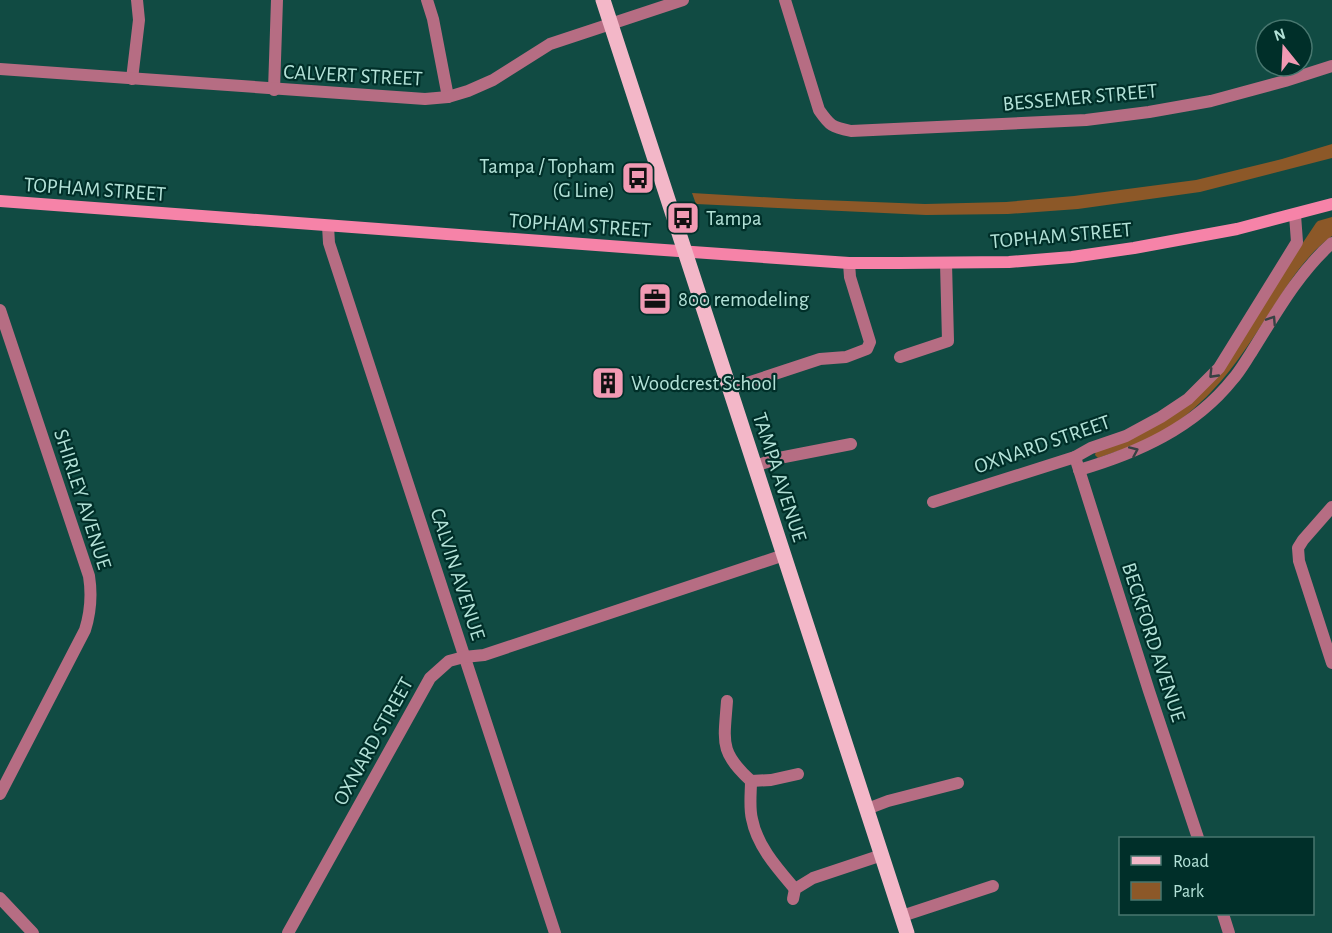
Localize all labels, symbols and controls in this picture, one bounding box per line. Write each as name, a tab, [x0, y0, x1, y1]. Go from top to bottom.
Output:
north arrow	[1254, 18, 1314, 78]
text: N	[1272, 25, 1287, 44]
street label: CALVERT STREET	[283, 61, 423, 90]
street label: BESSEMER STREET	[1002, 80, 1158, 115]
place label: Tampa / Topham (G Line)	[479, 156, 615, 201]
bus stop icon: Tampa / Topham (G Line)	[620, 160, 656, 196]
street label: TOPHAM STREET	[23, 174, 167, 205]
bus stop icon: Tampa	[665, 200, 701, 236]
place label: Tampa	[706, 208, 762, 229]
street label: TOPHAM STREET	[508, 210, 652, 241]
street label: TOPHAM STREET	[989, 219, 1133, 252]
office icon: 800 remodeling	[637, 281, 673, 317]
place label: 800 remodeling	[678, 289, 810, 310]
one-way arrow	[1265, 316, 1277, 326]
building icon: Woodcrest School	[590, 365, 626, 401]
one-way arrow	[1209, 367, 1220, 378]
place label: Woodcrest School	[631, 373, 777, 394]
street label: TAMPA AVENUE	[749, 410, 810, 544]
street label: OXNARD STREET	[971, 411, 1113, 478]
street label: SHIRLEY AVENUE	[50, 426, 115, 572]
one-way arrow	[1128, 447, 1139, 459]
street label: CALVIN AVENUE	[426, 506, 489, 643]
street label: BECKFORD AVENUE	[1118, 560, 1189, 724]
street label: OXNARD STREET	[330, 674, 417, 809]
legend	[1119, 837, 1314, 915]
text: Road	[1173, 853, 1209, 871]
text: Park	[1173, 883, 1205, 901]

